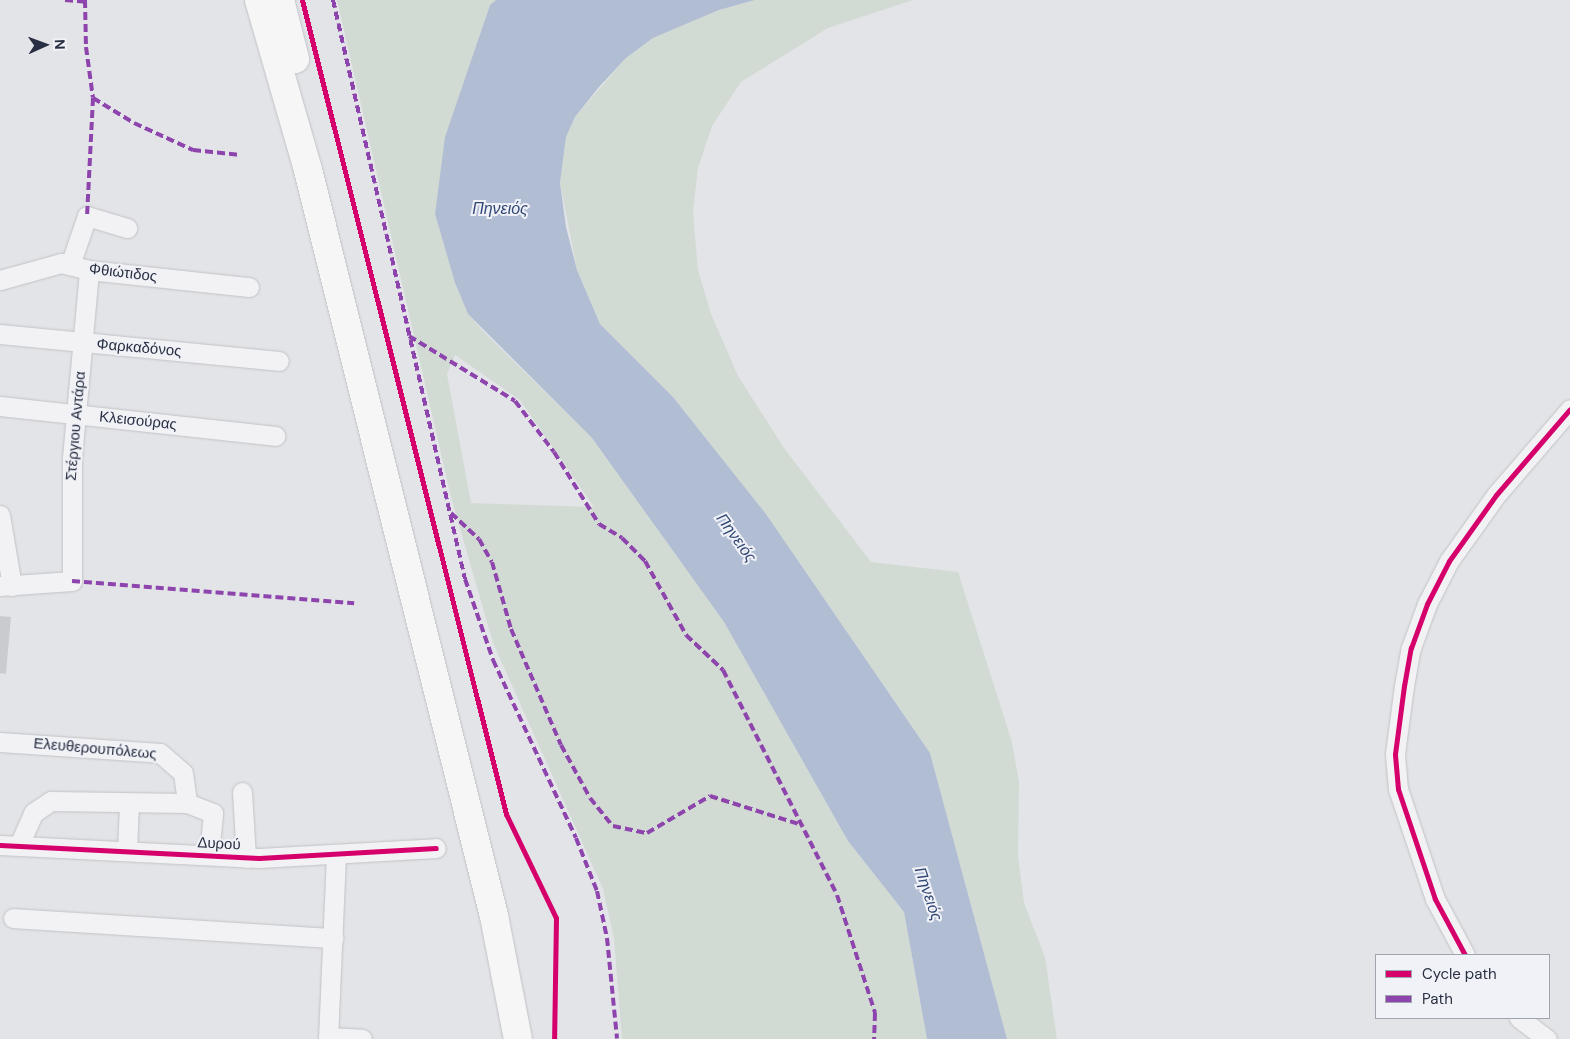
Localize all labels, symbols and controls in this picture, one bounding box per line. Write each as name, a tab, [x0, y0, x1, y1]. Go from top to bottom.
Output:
north arrow	[20, 20, 70, 70]
text: N	[51, 39, 69, 50]
water label: Πηνειός	[472, 199, 528, 219]
street label: Φθιώτιδος	[88, 260, 158, 286]
street label: Φαρκαδόνος	[96, 335, 182, 361]
street label: Στέργιου Αντάρα	[62, 370, 90, 482]
street label: Κλεισούρας	[98, 408, 178, 434]
water label: Πηνειός	[712, 510, 760, 566]
street label: Ελευθερουπόλεως	[33, 735, 157, 763]
street label: Δυρού	[197, 834, 241, 854]
water label: Πηνειός	[910, 865, 946, 923]
legend	[1375, 954, 1550, 1019]
text: Cycle path	[1422, 964, 1497, 984]
text: Path	[1422, 989, 1453, 1009]

